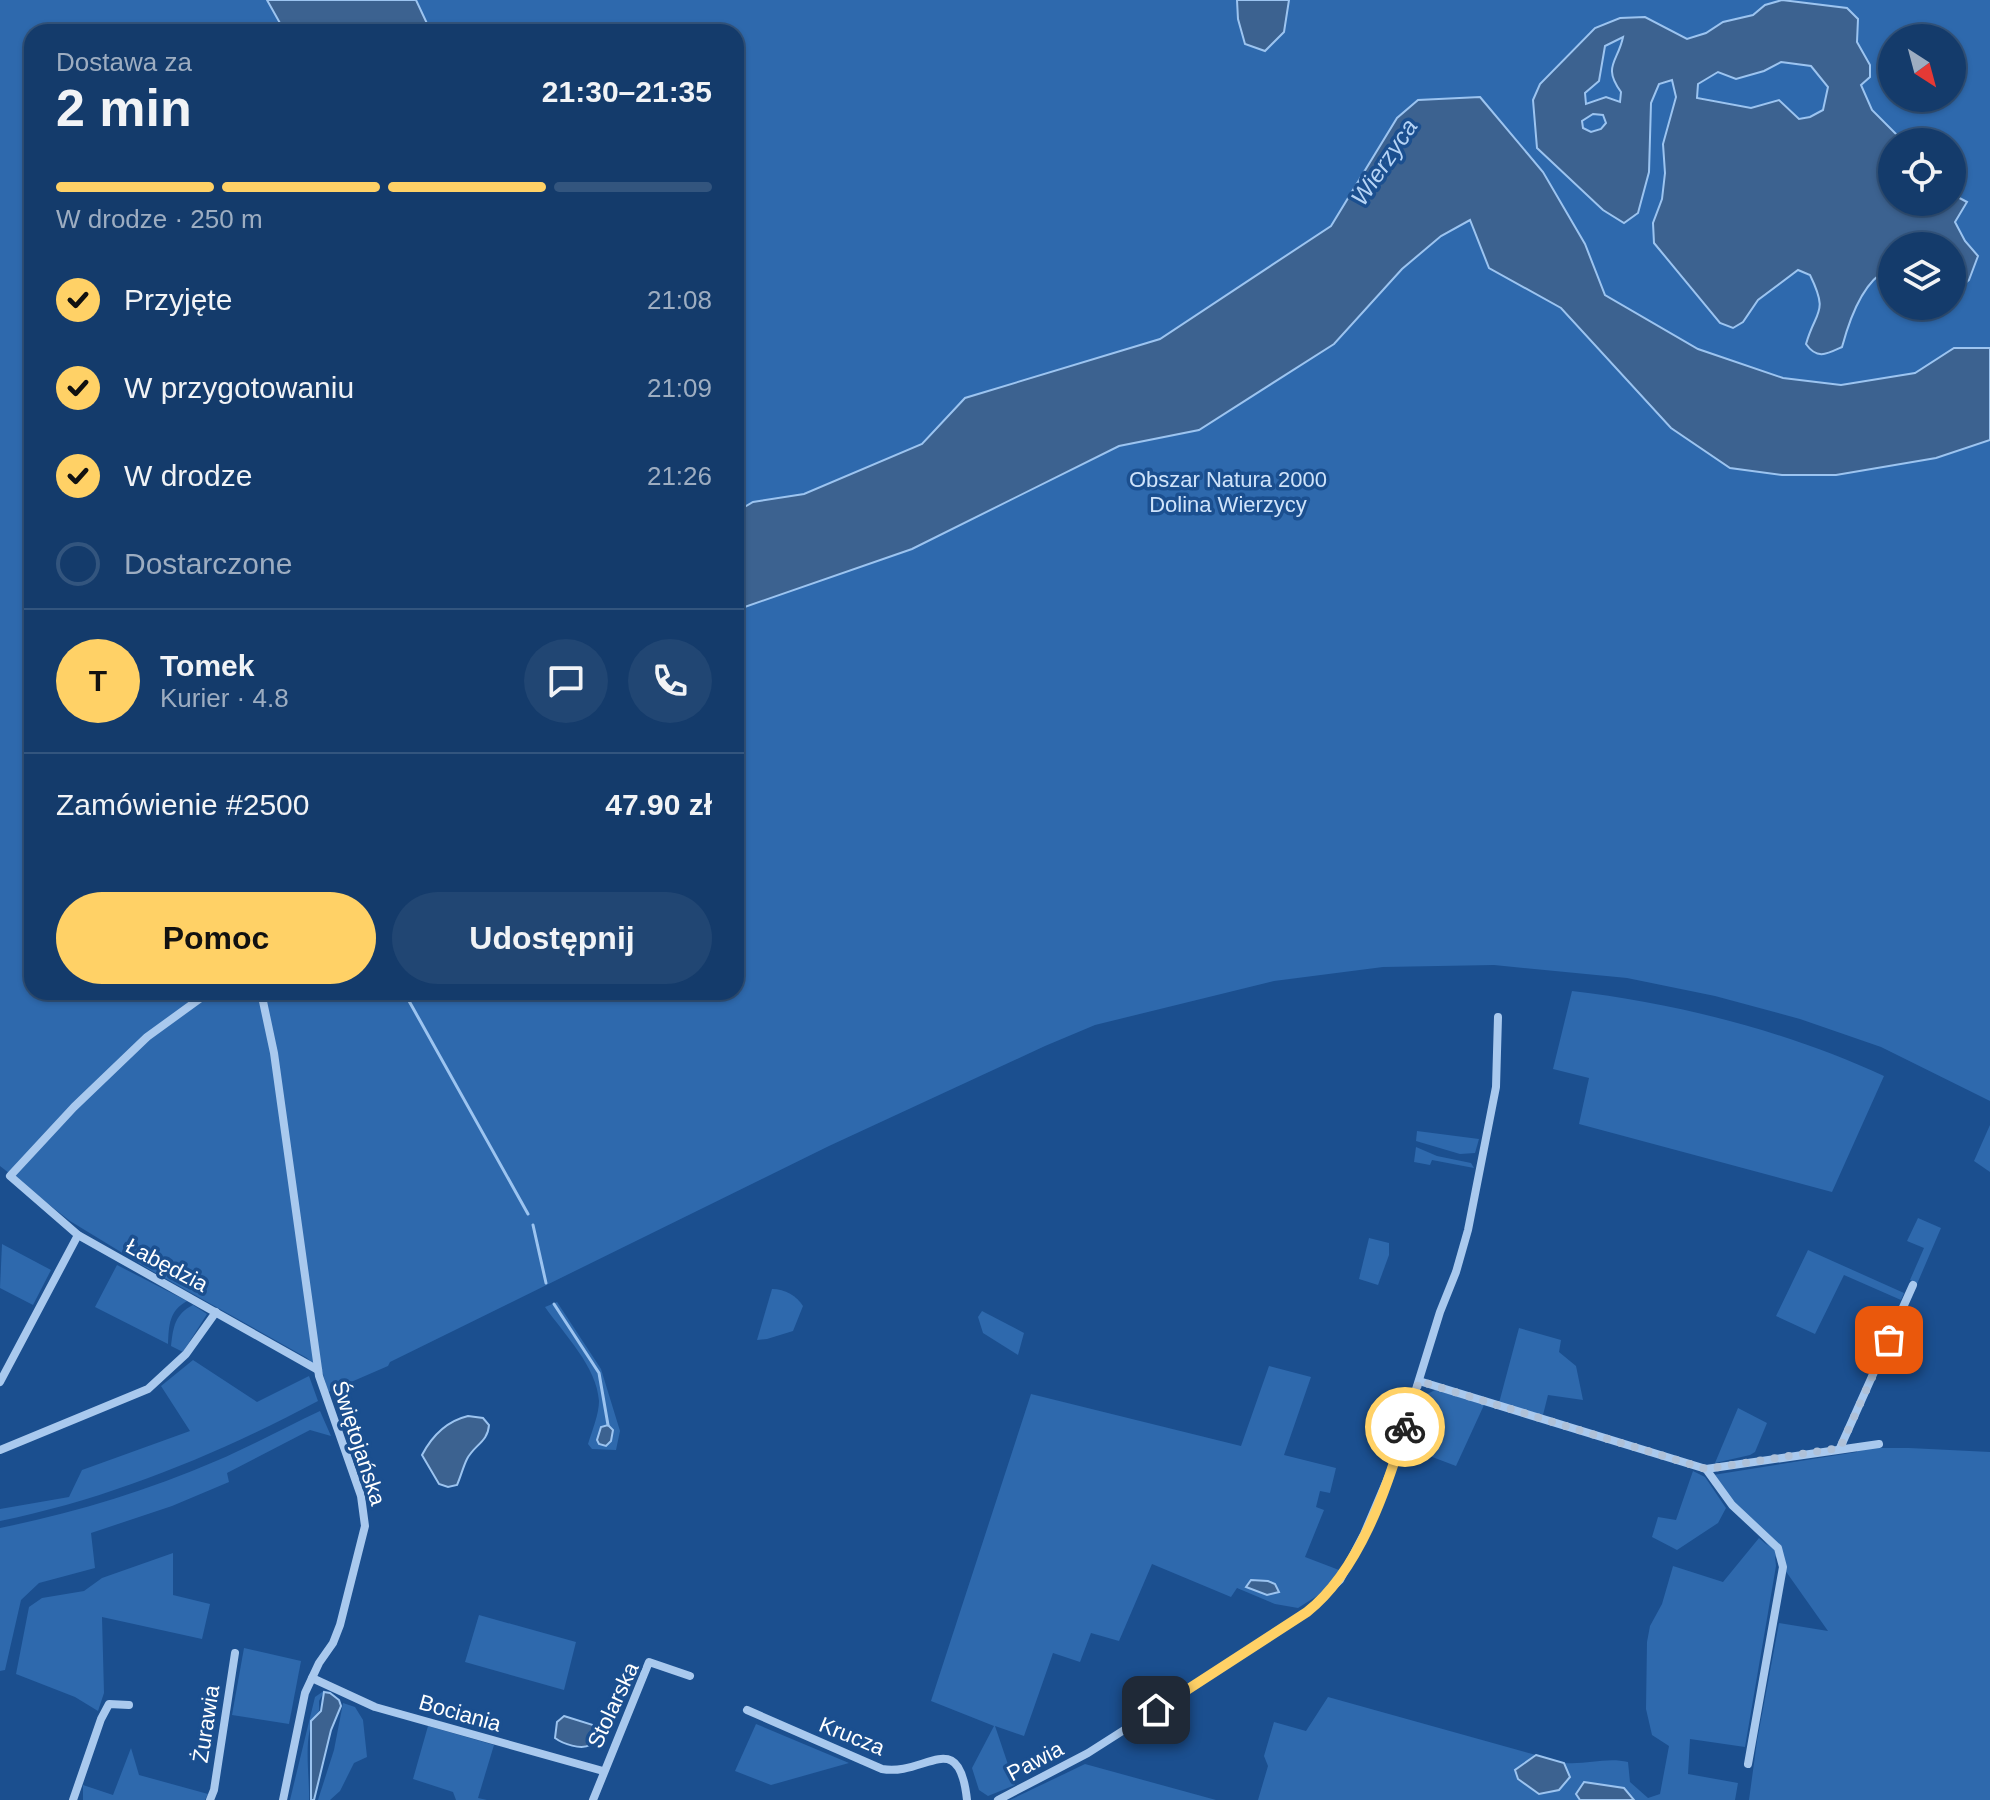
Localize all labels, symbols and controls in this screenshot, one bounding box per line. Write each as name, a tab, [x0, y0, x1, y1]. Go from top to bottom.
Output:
north arrow	[1878, 24, 1966, 112]
map controls	[1878, 24, 1966, 320]
text: Dostawa za	[56, 47, 192, 77]
text: 21:30–21:35	[542, 75, 712, 108]
text: 2 min	[56, 79, 192, 137]
water label: Wierzyca	[1345, 114, 1423, 210]
button: locate	[1878, 128, 1966, 216]
text: W drodze · 250 m	[56, 204, 263, 234]
button: layers	[1878, 232, 1966, 320]
icon: check	[56, 278, 100, 322]
text: Przyjęte	[124, 283, 232, 316]
text: 21:08	[647, 285, 712, 315]
icon: check	[56, 366, 100, 410]
text: W przygotowaniu	[124, 371, 354, 404]
text: 21:09	[647, 373, 712, 403]
icon: check	[56, 454, 100, 498]
text: W drodze	[124, 459, 252, 492]
text: 21:26	[647, 461, 712, 491]
park label: Obszar Natura 2000 Dolina Wierzycy	[1129, 467, 1327, 517]
text: Dostarczone	[124, 547, 292, 580]
button: chat	[524, 639, 608, 723]
button: phone	[628, 639, 712, 723]
text: Tomek	[160, 649, 254, 682]
text: T	[89, 664, 107, 697]
text: Kurier · 4.8	[160, 683, 289, 713]
text: Zamówienie #2500	[56, 788, 310, 821]
text: 47.90 zł	[605, 788, 712, 821]
button: Pomoc	[56, 892, 376, 984]
button: Udostępnij	[392, 892, 712, 984]
street label: Łabędzia	[122, 1233, 213, 1297]
pin	[1855, 1306, 1923, 1374]
icon: bag	[1867, 1318, 1911, 1362]
street label: Świętojańska	[327, 1377, 391, 1509]
courier	[1365, 1387, 1445, 1467]
icon: bike	[1383, 1405, 1427, 1449]
street label: Stolarska	[582, 1657, 644, 1752]
pin	[1122, 1676, 1190, 1744]
street label: Żurawia	[188, 1683, 225, 1765]
icon: home	[1134, 1688, 1178, 1732]
street label: Bociania	[416, 1689, 505, 1737]
street label: Krucza	[816, 1712, 889, 1761]
street label: Pawia	[1003, 1736, 1068, 1786]

